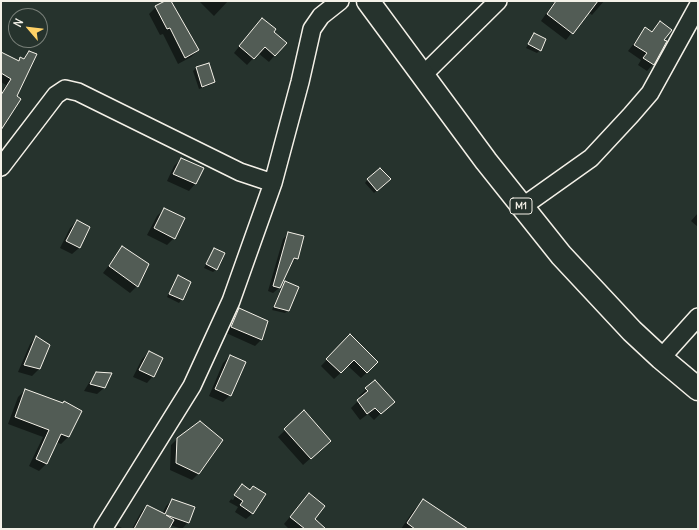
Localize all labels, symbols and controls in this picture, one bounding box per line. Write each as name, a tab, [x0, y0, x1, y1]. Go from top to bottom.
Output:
north arrow	[8, 8, 48, 48]
text: N	[10, 16, 26, 29]
road number: M1	[510, 198, 532, 214]

